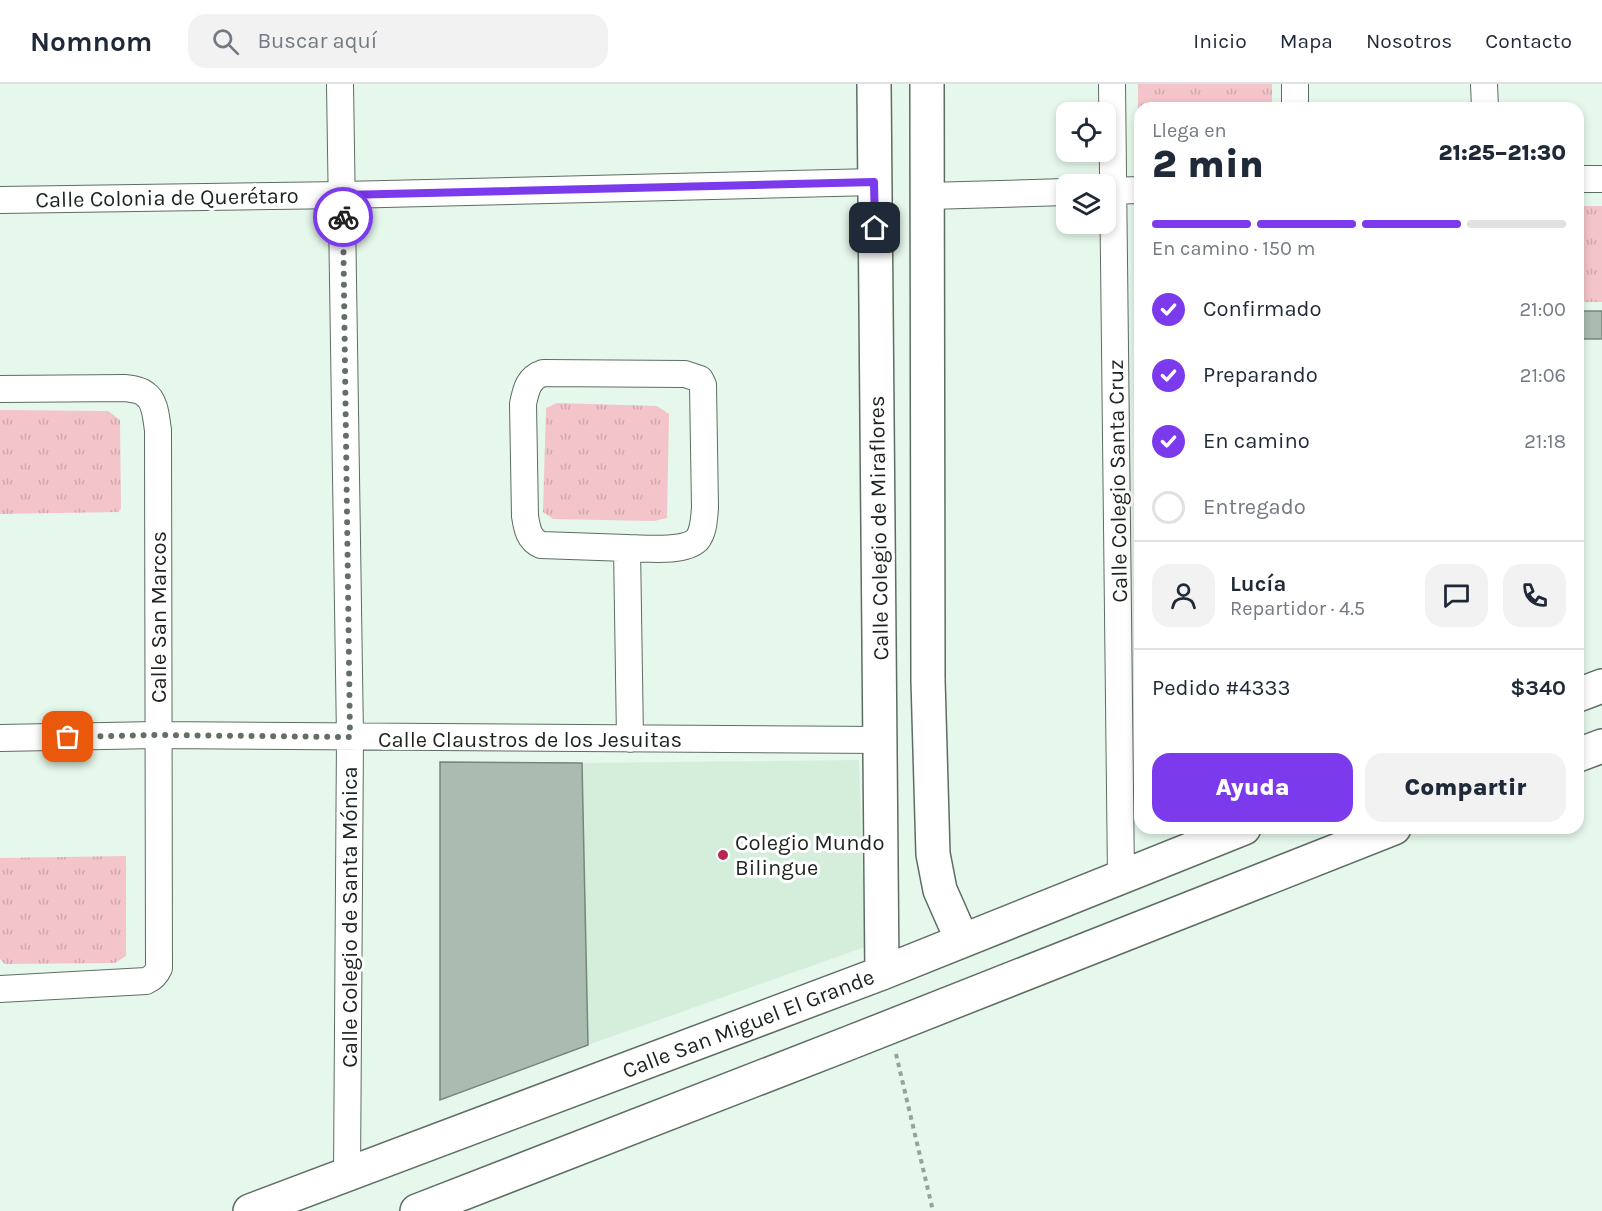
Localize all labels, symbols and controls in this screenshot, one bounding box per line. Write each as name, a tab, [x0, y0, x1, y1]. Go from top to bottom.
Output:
search box	[188, 14, 608, 68]
text: Nomnom	[30, 25, 152, 58]
icon: search	[209, 25, 242, 58]
text: Buscar aquí	[257, 28, 377, 54]
text: Inicio	[1193, 29, 1247, 53]
text: Mapa	[1280, 29, 1333, 53]
text: Nosotros	[1366, 29, 1452, 53]
text: Contacto	[1485, 29, 1572, 53]
map controls	[1056, 102, 1116, 234]
button: locate	[1056, 102, 1116, 162]
text: Llega en	[1152, 119, 1227, 142]
text: 21:25–21:30	[1439, 140, 1566, 166]
text: 2 min	[1152, 141, 1264, 187]
button: layers	[1056, 174, 1116, 234]
street label: Calle Colonia de Querétaro	[35, 183, 299, 213]
courier	[313, 187, 373, 247]
icon: bike	[327, 201, 360, 234]
pin	[849, 202, 900, 253]
icon: home	[858, 211, 891, 244]
text: En camino · 150 m	[1152, 237, 1315, 260]
icon: check	[1152, 293, 1185, 326]
text: Confirmado	[1203, 296, 1322, 322]
text: 21:00	[1519, 298, 1566, 321]
street label: Calle Colegio Santa Cruz	[1103, 359, 1133, 603]
icon: check	[1152, 359, 1185, 392]
text: Preparando	[1203, 362, 1318, 388]
text: 21:06	[1520, 364, 1566, 387]
street label: Calle Colegio de Miraflores	[864, 395, 894, 661]
icon: check	[1152, 425, 1185, 458]
text: En camino	[1203, 428, 1310, 454]
text: 21:18	[1524, 430, 1566, 453]
text: Entregado	[1203, 494, 1306, 520]
street label: Calle San Marcos	[146, 531, 172, 703]
button: person	[1152, 564, 1215, 627]
button: chat	[1425, 564, 1488, 627]
button: phone	[1503, 564, 1566, 627]
text: Lucía	[1230, 571, 1286, 597]
text: Repartidor · 4.5	[1230, 597, 1365, 620]
text: Pedido #4333	[1152, 675, 1290, 701]
text: $340	[1510, 675, 1566, 701]
pin	[42, 711, 93, 762]
icon: bag	[51, 720, 84, 753]
street label: Calle Claustros de los Jesuitas	[378, 727, 682, 753]
button: Ayuda	[1152, 753, 1353, 822]
button: Compartir	[1365, 753, 1566, 822]
street label: Calle Colegio de Santa Mónica	[337, 766, 363, 1068]
place label: Colegio Mundo Bilingue	[735, 830, 884, 881]
marker: Colegio Mundo Bilingue	[716, 848, 730, 862]
street label: Calle San Miguel El Grande	[619, 964, 878, 1084]

